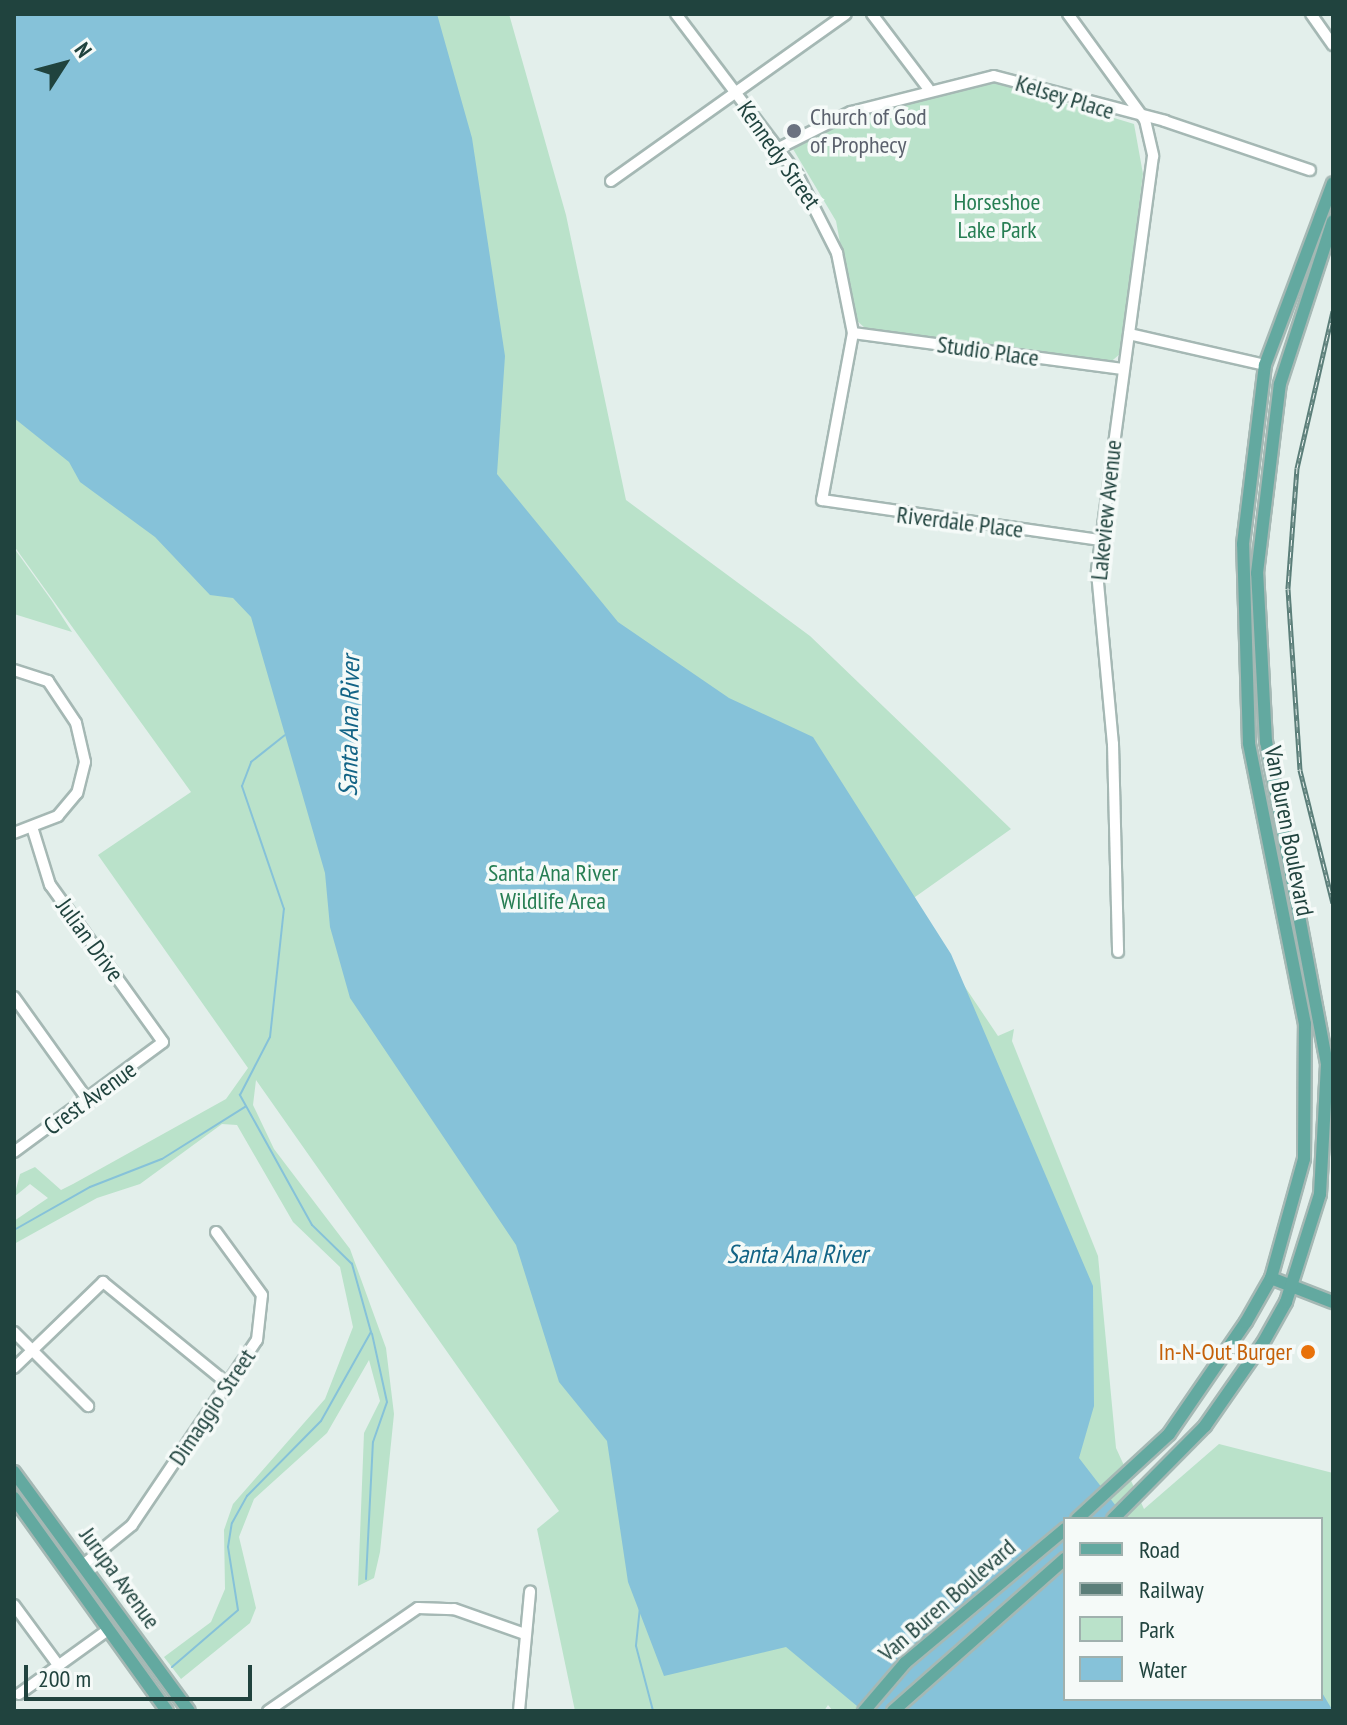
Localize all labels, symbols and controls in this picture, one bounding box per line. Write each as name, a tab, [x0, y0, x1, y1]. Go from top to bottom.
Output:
north arrow	[24, 24, 104, 104]
text: N	[69, 37, 98, 63]
street label: Kelsey Place	[1012, 68, 1118, 126]
street label: Kennedy Street	[731, 95, 827, 215]
place label: Church of God of Prophecy	[810, 103, 927, 159]
marker: Church of God of Prophecy	[785, 122, 803, 140]
park label: Horseshoe Lake Park	[954, 188, 1040, 244]
street label: Studio Place	[935, 330, 1041, 372]
street label: Lakeview Avenue	[1084, 438, 1128, 582]
street label: Riverdale Place	[895, 500, 1025, 544]
water label: Santa Ana River	[332, 655, 366, 797]
street label: Van Buren Boulevard	[1258, 744, 1320, 918]
park label: Santa Ana River Wildlife Area	[488, 859, 618, 915]
street label: Julian Drive	[50, 893, 130, 987]
street label: Crest Avenue	[38, 1055, 142, 1141]
water label: Santa Ana River	[726, 1238, 868, 1270]
place label: In-N-Out Burger	[1159, 1338, 1292, 1366]
street label: Dimaggio Street	[163, 1343, 261, 1471]
marker: In-N-Out Burger	[1299, 1343, 1317, 1361]
legend	[1063, 1517, 1323, 1701]
street label: Jurupa Avenue	[73, 1521, 167, 1635]
street label: Van Buren Boulevard	[873, 1533, 1021, 1667]
text: Road	[1139, 1534, 1180, 1565]
text: Railway	[1139, 1574, 1204, 1605]
text: Park	[1139, 1614, 1175, 1645]
scale bar	[28, 1649, 256, 1699]
text: Water	[1139, 1654, 1187, 1685]
text: 200 m	[38, 1663, 91, 1694]

